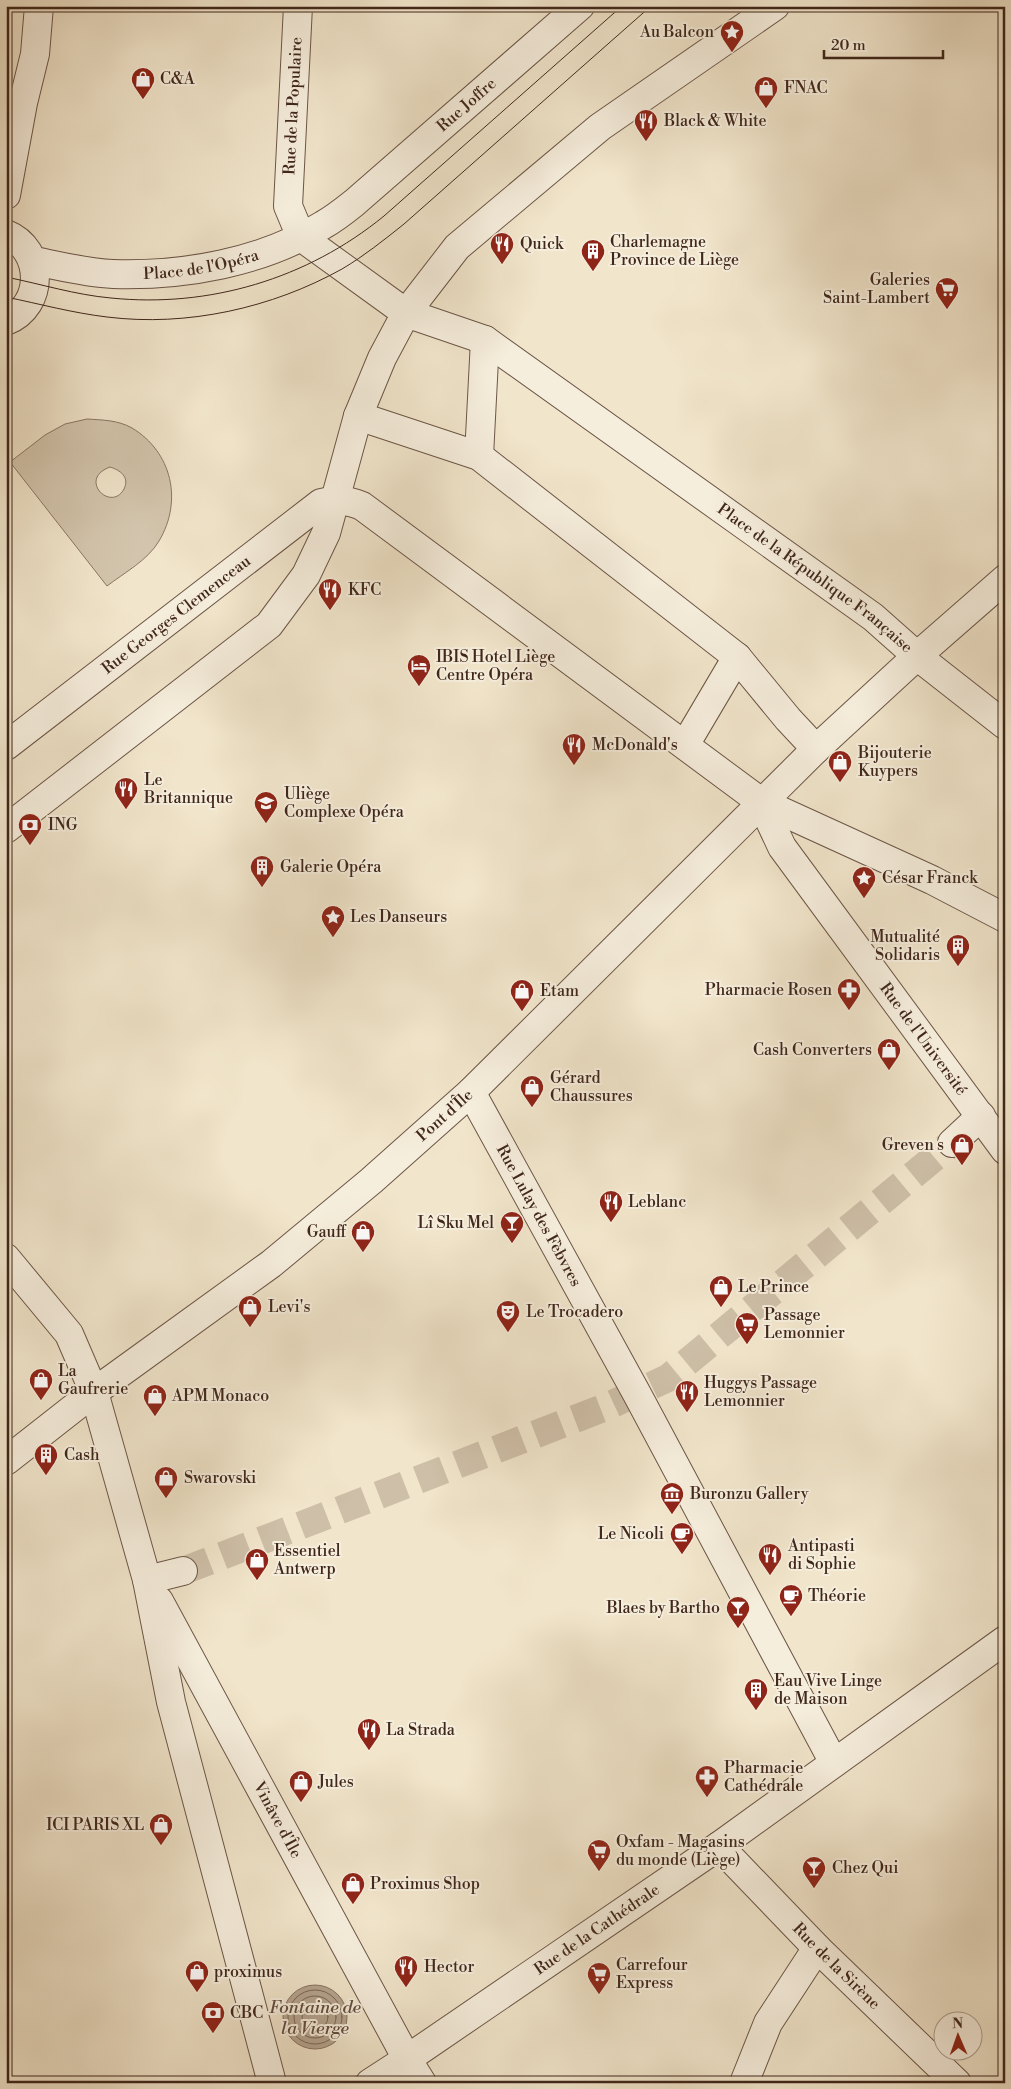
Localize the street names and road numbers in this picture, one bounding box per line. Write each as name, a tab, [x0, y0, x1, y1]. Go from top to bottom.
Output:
street label: Rue de la Populaire	[279, 36, 307, 176]
street label: Rue Joffre	[433, 74, 500, 136]
street label: Place de l'Opéra	[143, 245, 262, 284]
street label: Place de la République Française	[713, 499, 917, 657]
street label: Rue Georges Clemenceau	[98, 551, 255, 678]
street label: Rue de l'Université	[875, 979, 971, 1099]
street label: Pont d'Île	[412, 1085, 477, 1146]
street label: Rue Lulay des Fèbvres	[492, 1141, 586, 1290]
street label: Vinâve d'Île	[248, 1777, 306, 1862]
street label: Rue de la Cathédrale	[530, 1879, 664, 1979]
street label: Rue de la Sirène	[788, 1919, 885, 2014]

